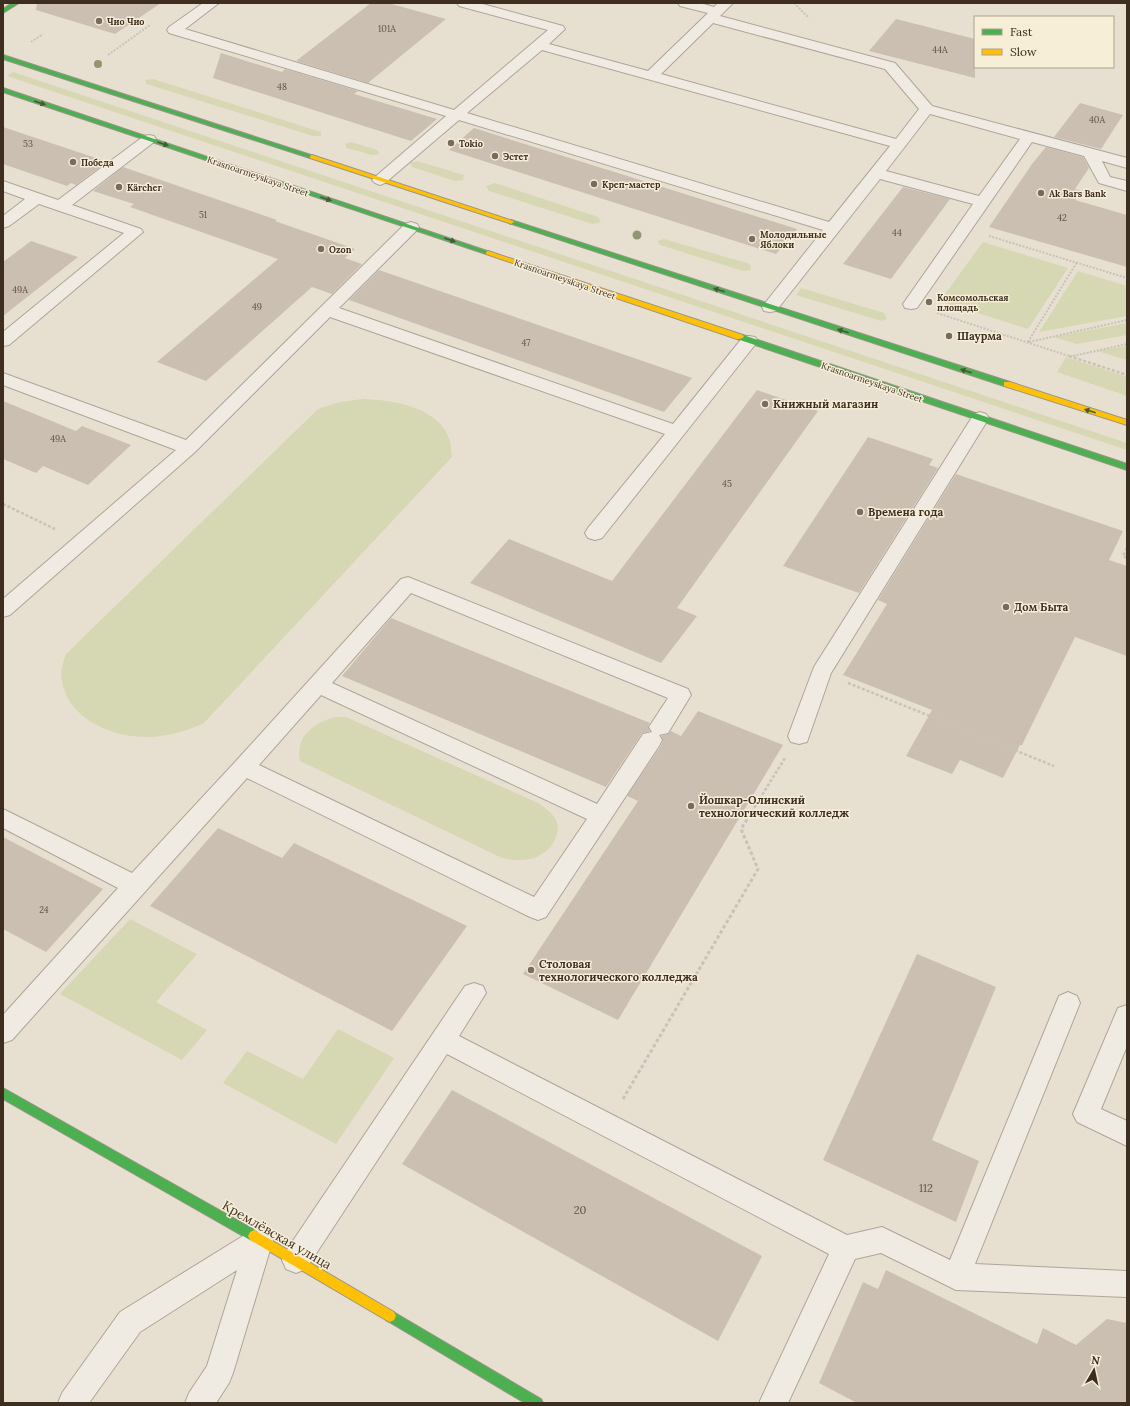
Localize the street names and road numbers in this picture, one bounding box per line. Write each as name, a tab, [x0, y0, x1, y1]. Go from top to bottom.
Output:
street label: Krasnoarmeyskaya Street	[206, 153, 311, 199]
street label: Krasnoarmeyskaya Street	[513, 256, 618, 302]
street label: Krasnoarmeyskaya Street	[820, 359, 925, 405]
street label: Кремлёвская улица	[219, 1197, 335, 1273]

